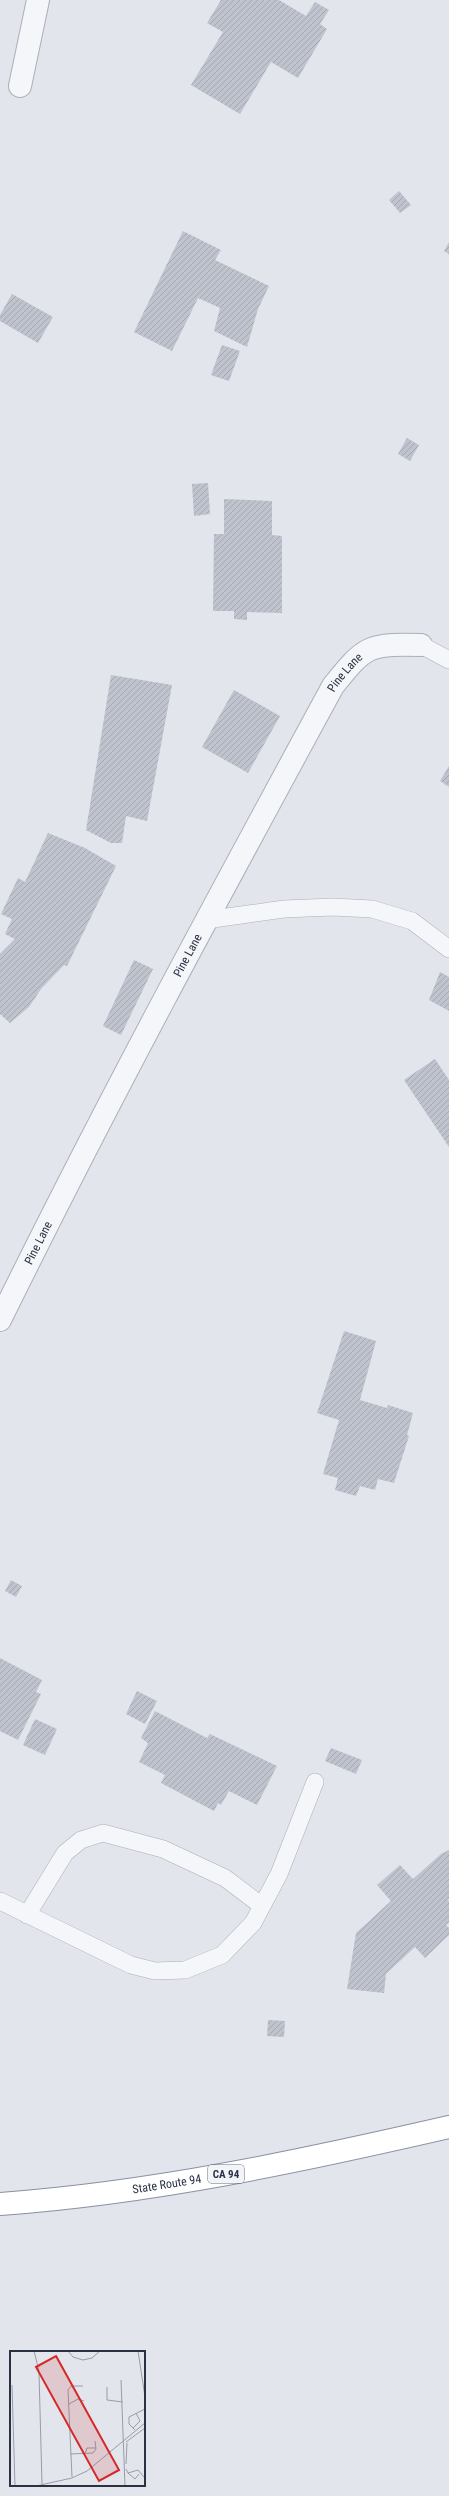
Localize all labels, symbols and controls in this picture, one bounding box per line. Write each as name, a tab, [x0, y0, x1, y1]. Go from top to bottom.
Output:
street label: Pine Lane	[324, 650, 365, 694]
street label: Pine Lane	[170, 931, 205, 979]
street label: Pine Lane	[22, 1219, 55, 1267]
road number: CA 94	[208, 2165, 244, 2183]
street label: State Route 94	[131, 2172, 202, 2196]
inset map	[10, 2351, 145, 2486]

